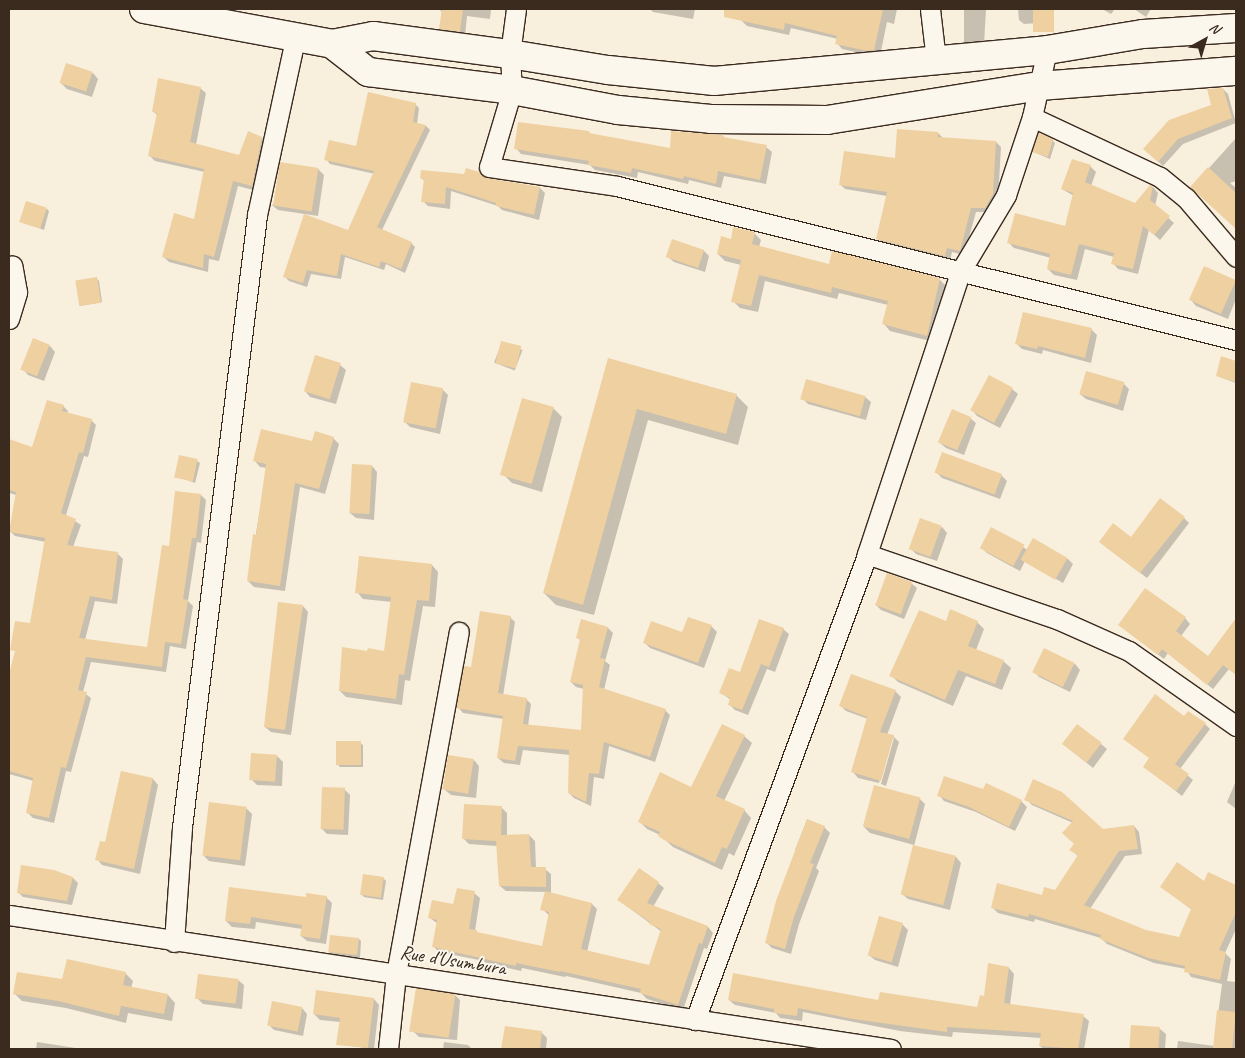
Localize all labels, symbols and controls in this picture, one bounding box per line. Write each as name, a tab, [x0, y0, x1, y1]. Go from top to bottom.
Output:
north arrow	[1180, 15, 1230, 65]
text: N	[1206, 19, 1223, 37]
street label: Rue d'Usumbura	[398, 940, 508, 980]

